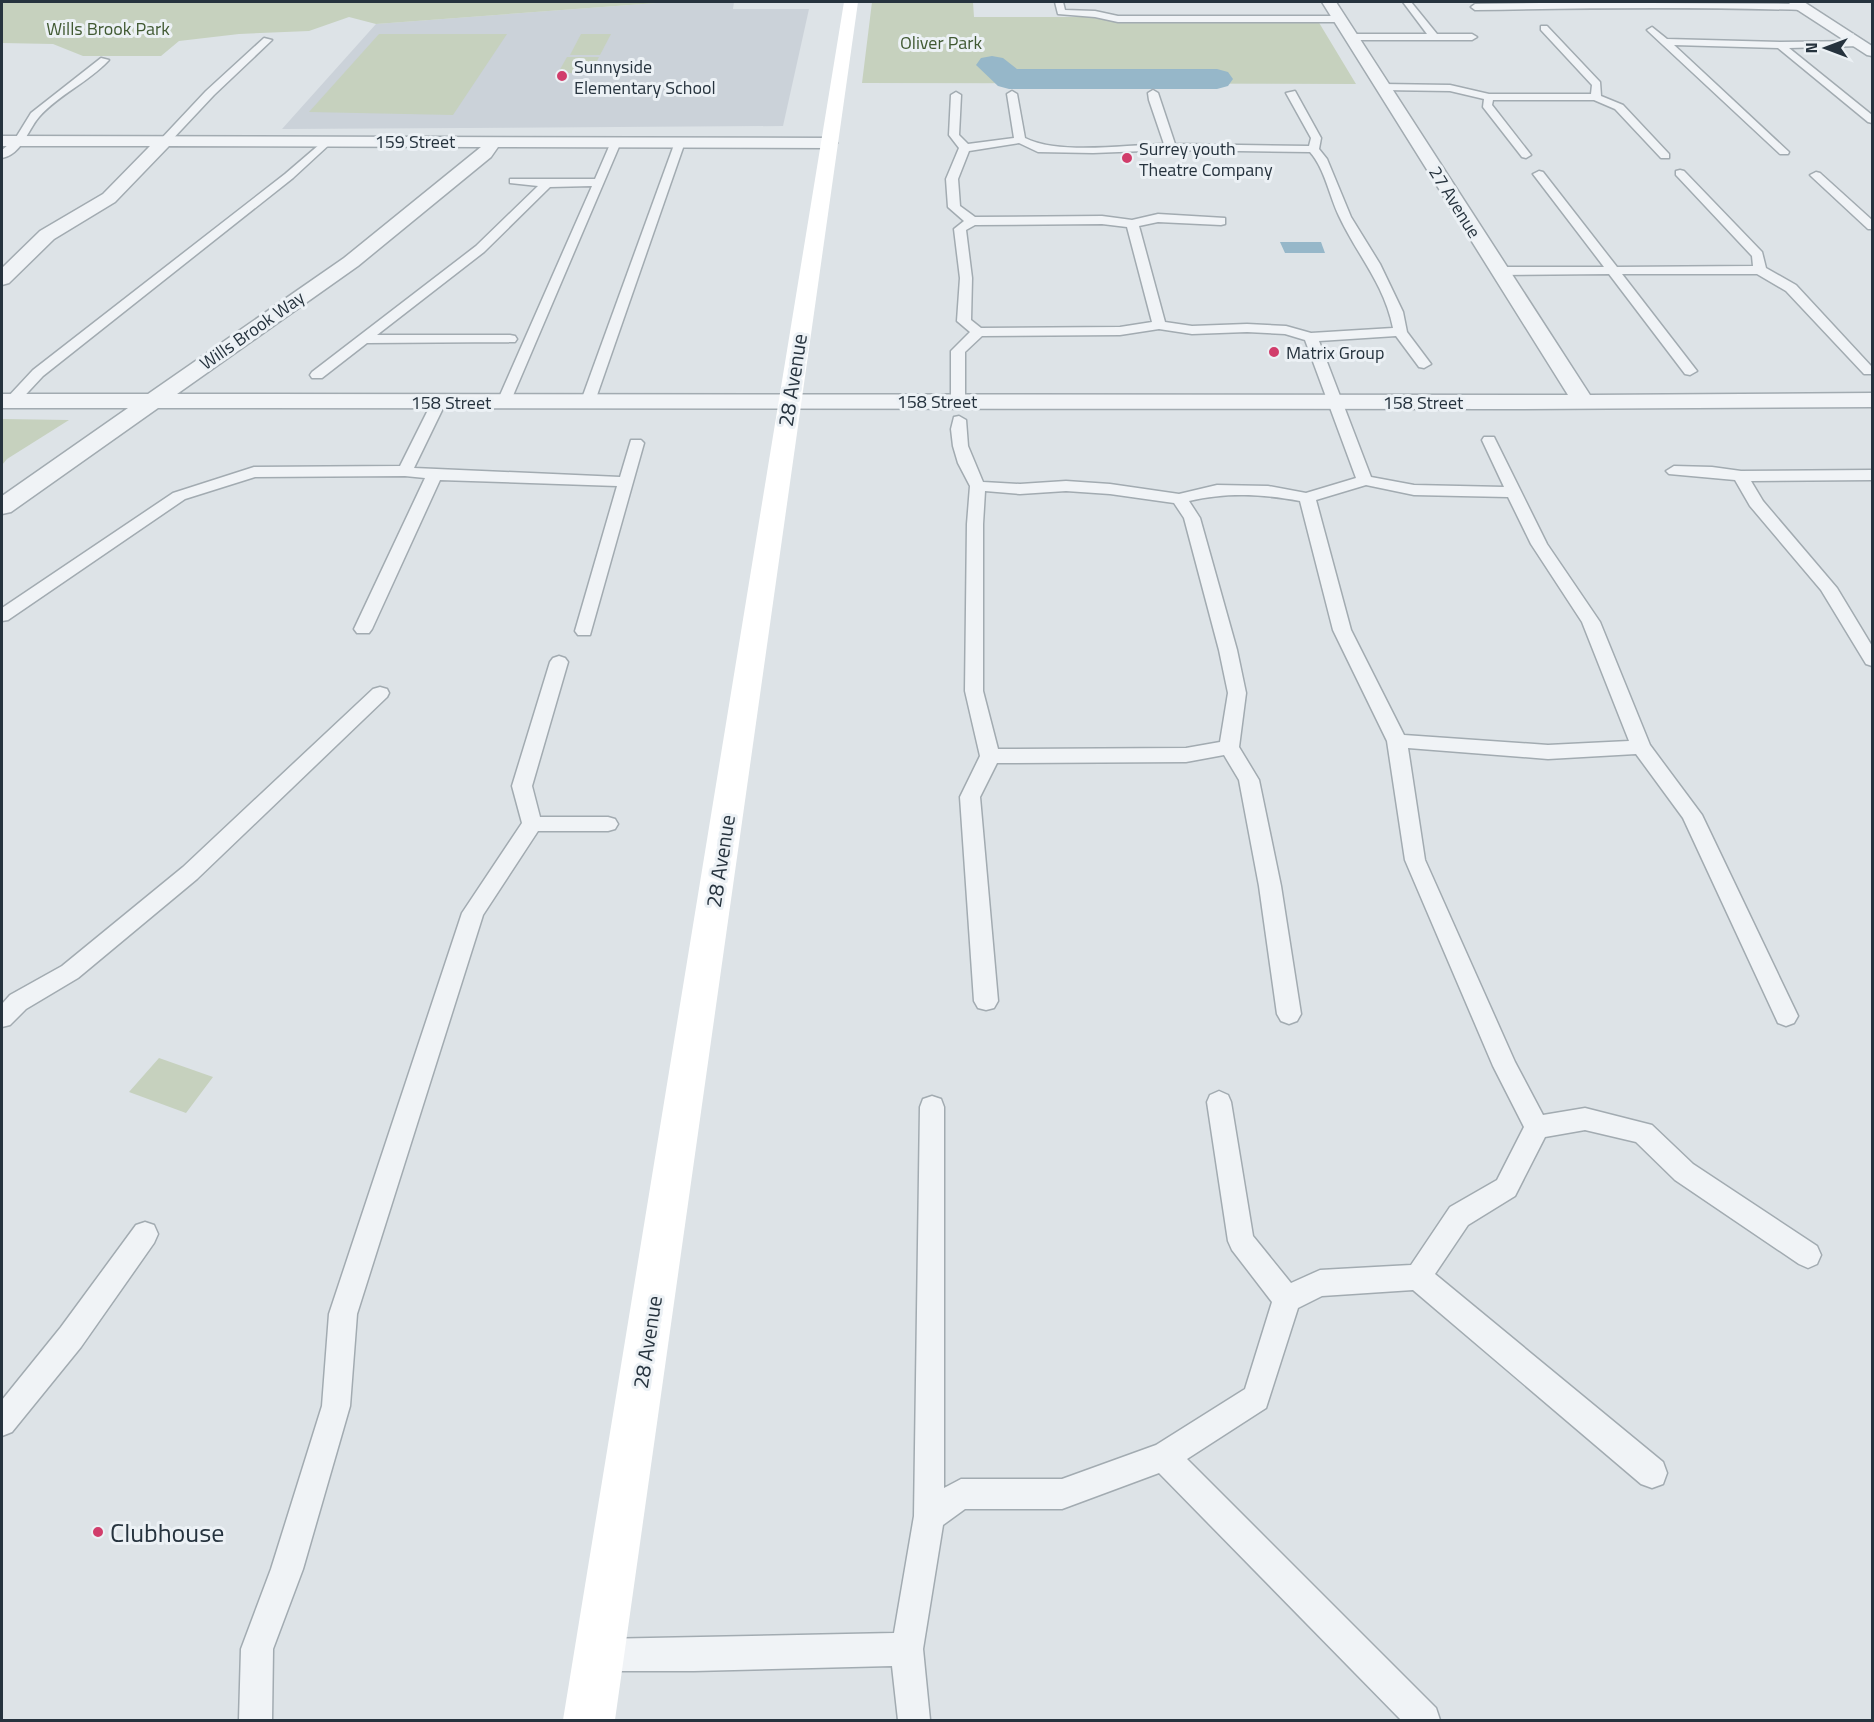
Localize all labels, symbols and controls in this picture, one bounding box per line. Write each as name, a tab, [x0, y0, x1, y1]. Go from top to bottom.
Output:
park label: Wills Brook Park	[46, 15, 170, 42]
north arrow	[1796, 18, 1856, 78]
park label: Oliver Park	[900, 29, 982, 56]
text: N	[1799, 42, 1823, 54]
place label: Sunnyside Elementary School	[574, 53, 716, 101]
marker: Sunnyside Elementary School	[555, 69, 569, 83]
street label: 159 Street	[375, 128, 456, 155]
place label: Surrey youth Theatre Company	[1139, 135, 1273, 183]
marker: Surrey youth Theatre Company	[1120, 151, 1134, 165]
street label: 27 Avenue	[1422, 161, 1488, 243]
street label: Wills Brook Way	[194, 284, 310, 376]
street label: 28 Avenue	[769, 331, 815, 429]
place label: Matrix Group	[1286, 339, 1384, 366]
marker: Matrix Group	[1267, 345, 1281, 359]
street label: 158 Street	[897, 388, 978, 415]
street label: 158 Street	[411, 389, 492, 416]
street label: 158 Street	[1383, 389, 1464, 416]
street label: 28 Avenue	[697, 812, 743, 910]
street label: 28 Avenue	[624, 1293, 670, 1391]
place label: Clubhouse	[110, 1513, 224, 1552]
marker: Clubhouse	[91, 1525, 105, 1539]

